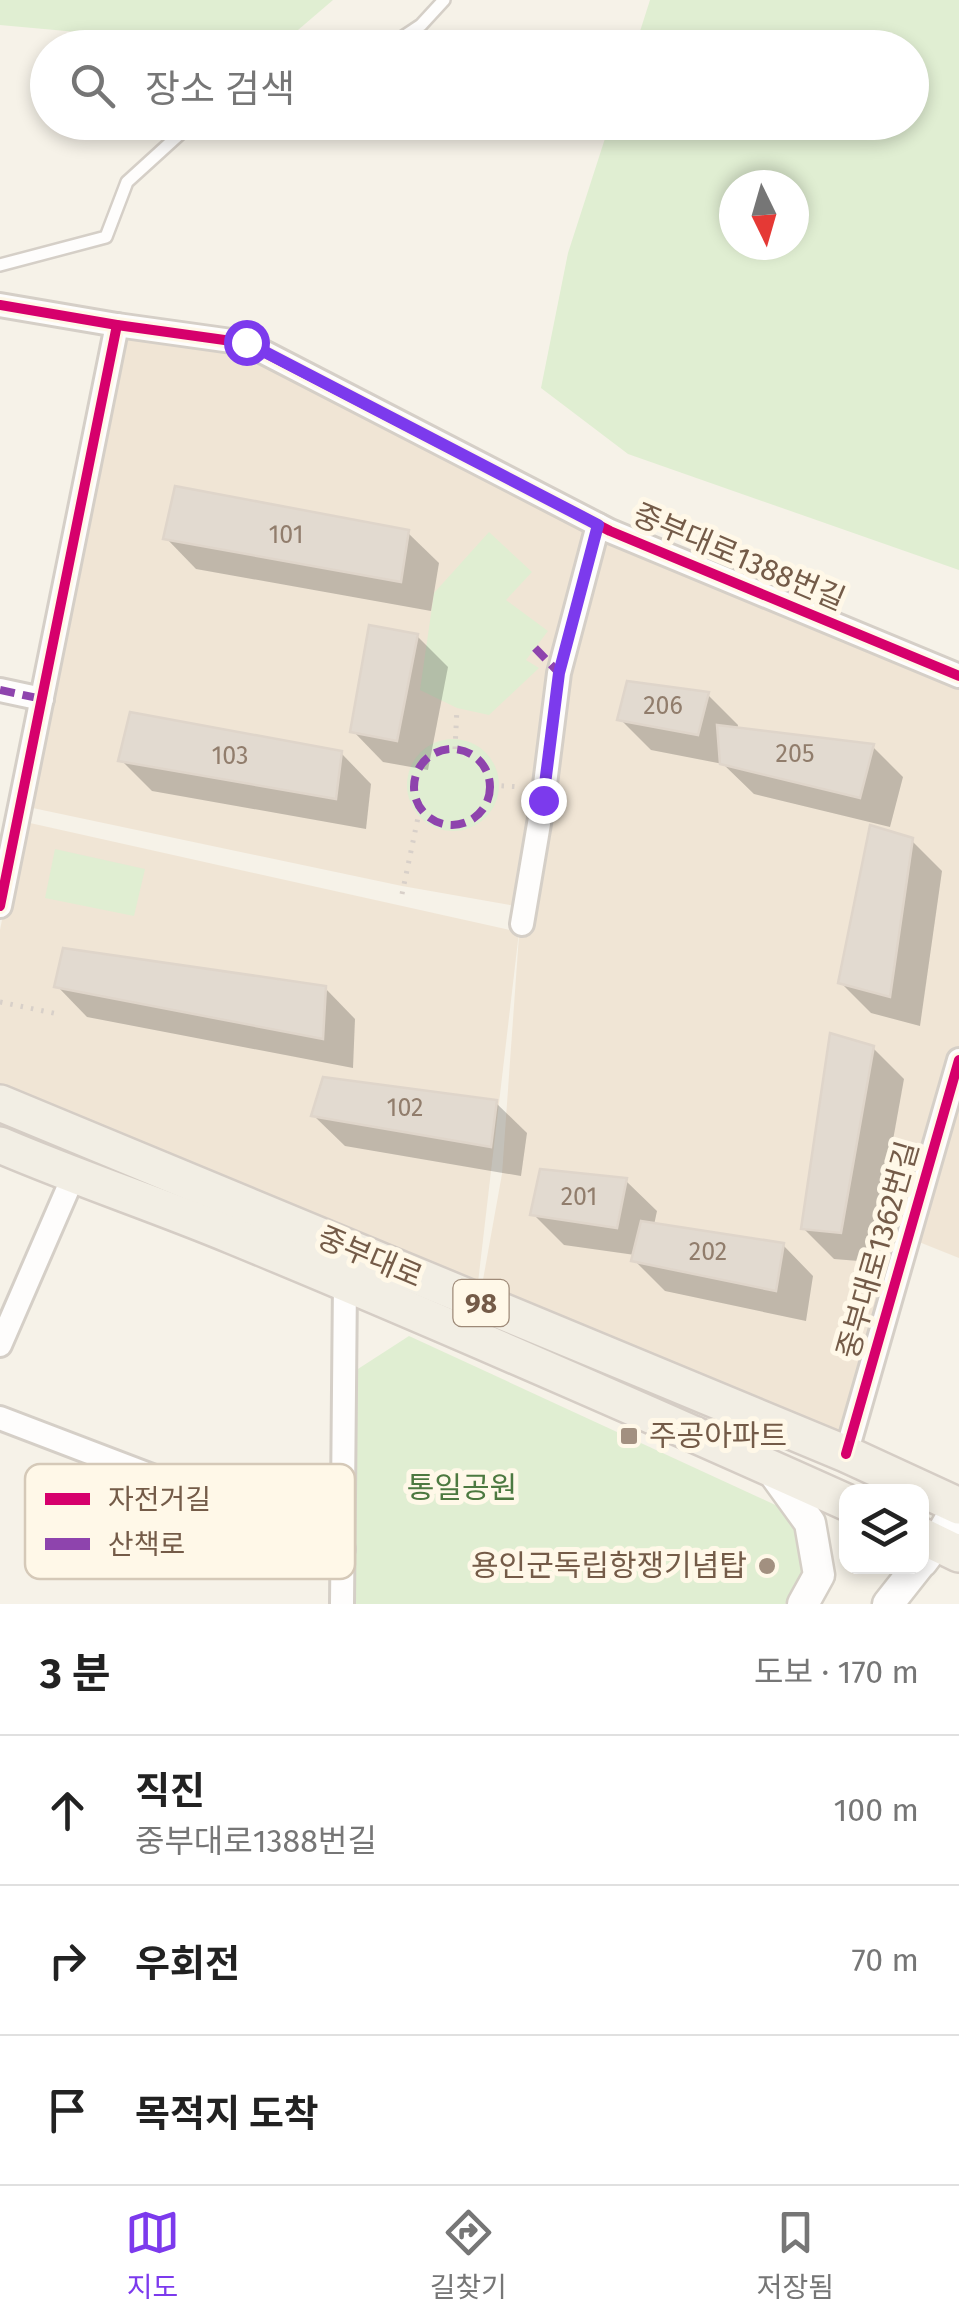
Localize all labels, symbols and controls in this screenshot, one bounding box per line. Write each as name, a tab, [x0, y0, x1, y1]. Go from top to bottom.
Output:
search box	[30, 30, 929, 140]
icon: search	[65, 58, 120, 113]
text: 장소 검색	[145, 66, 295, 112]
north arrow	[719, 170, 809, 260]
route start	[224, 320, 270, 366]
street label: 중부대로1388번길	[628, 496, 850, 618]
house number: 101	[269, 520, 303, 550]
house number: 206	[643, 691, 683, 721]
house number: 205	[776, 739, 814, 769]
house number: 103	[211, 741, 249, 771]
route end	[521, 778, 567, 824]
house number: 102	[387, 1093, 423, 1123]
street label: 중부대로1362번길	[830, 1137, 926, 1363]
house number: 201	[561, 1182, 597, 1212]
street label: 중부대로	[312, 1219, 428, 1295]
house number: 202	[689, 1237, 727, 1267]
road number: 98	[454, 1280, 508, 1326]
place label: 주공아파트	[649, 1418, 787, 1454]
marker: 주공아파트	[618, 1425, 640, 1447]
legend	[25, 1464, 355, 1579]
park label: 통일공원	[407, 1470, 517, 1506]
text: 자전거길	[108, 1483, 211, 1516]
map controls	[839, 1484, 929, 1574]
button: layers	[839, 1484, 929, 1574]
text: 산책로	[108, 1528, 185, 1561]
place label: 용인군독립항쟁기념탑	[471, 1548, 747, 1584]
marker: 용인군독립항쟁기념탑	[756, 1555, 778, 1577]
text: 3 분	[40, 1649, 110, 1699]
text: 도보 · 170 m	[754, 1653, 919, 1691]
text: 직진	[135, 1768, 205, 1814]
icon: ahead	[40, 1783, 95, 1838]
text: 100 m	[834, 1791, 919, 1829]
text: 중부대로1388번길	[135, 1822, 377, 1860]
icon: right	[40, 1933, 95, 1988]
text: 우회전	[135, 1941, 240, 1987]
text: 70 m	[851, 1941, 919, 1979]
icon: arrive	[40, 2083, 95, 2138]
text: 목적지 도착	[135, 2091, 319, 2137]
tab: 지도	[125, 2205, 180, 2305]
tab: 길찾기	[430, 2205, 507, 2305]
tab: 저장됨	[757, 2205, 834, 2305]

